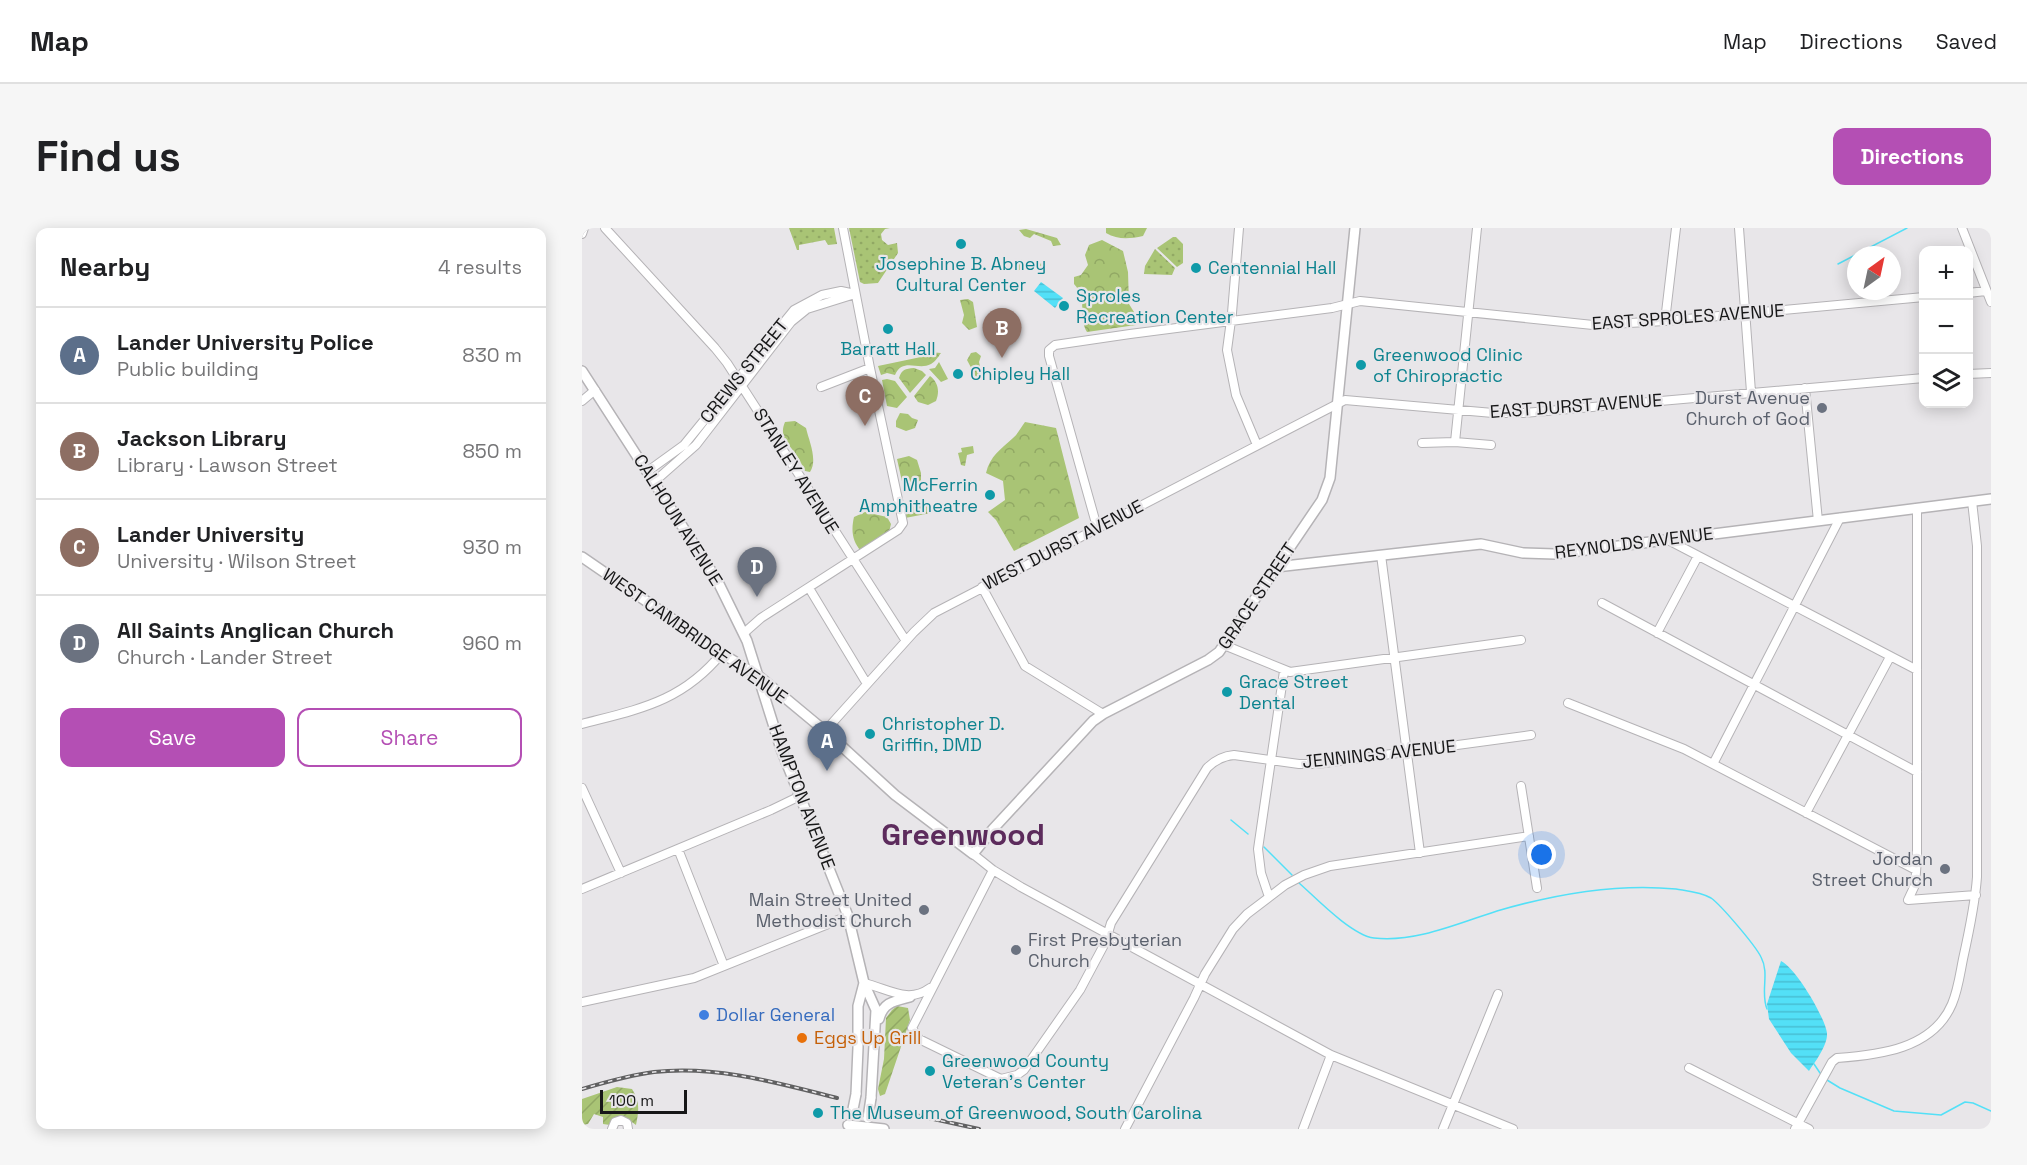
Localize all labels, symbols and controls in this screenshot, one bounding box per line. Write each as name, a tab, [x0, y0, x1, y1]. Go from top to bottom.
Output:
text: Map	[30, 23, 89, 59]
text: Map	[1723, 28, 1767, 55]
text: Directions	[1800, 28, 1903, 55]
text: Saved	[1936, 28, 1997, 55]
button: Directions	[1833, 128, 1991, 185]
text: Find us	[36, 130, 181, 183]
marker: Josephine B. Abney Cultural Center	[954, 237, 968, 251]
north arrow	[1847, 246, 1901, 300]
map controls	[1919, 246, 1973, 408]
button: +	[1919, 246, 1973, 300]
text: Nearby	[60, 250, 150, 284]
place label: Josephine B. Abney Cultural Center	[876, 252, 1046, 296]
text: 4 results	[438, 254, 522, 280]
place label: Centennial Hall	[1208, 256, 1336, 279]
marker: Centennial Hall	[1189, 261, 1203, 275]
place label: Sproles Recreation Center	[1076, 284, 1234, 328]
street label: EAST SPROLES AVENUE	[1591, 298, 1785, 335]
marker: Sproles Recreation Center	[1057, 299, 1071, 313]
button: −	[1919, 300, 1973, 354]
pin: B	[982, 308, 1022, 358]
street label: CREWS STREET	[694, 313, 793, 428]
marker: Barratt Hall	[881, 322, 895, 336]
text: Lander University Police	[117, 328, 374, 356]
place label: Barratt Hall	[840, 337, 936, 360]
text: A	[73, 342, 86, 368]
text: 830 m	[462, 342, 522, 368]
place label: Greenwood Clinic of Chiropractic	[1373, 343, 1523, 387]
button: layers	[1919, 354, 1973, 408]
text: Public building	[117, 356, 259, 382]
marker: Greenwood Clinic of Chiropractic	[1354, 358, 1368, 372]
place label: Chipley Hall	[970, 362, 1070, 385]
marker: Chipley Hall	[951, 367, 965, 381]
pin: C	[846, 376, 884, 426]
place label: Durst Avenue Church of God	[1686, 386, 1810, 430]
street label: EAST DURST AVENUE	[1489, 388, 1663, 423]
marker: Durst Avenue Church of God	[1815, 401, 1829, 415]
street label: STANLEY AVENUE	[749, 404, 844, 538]
text: Jackson Library	[117, 424, 287, 452]
text: B	[73, 438, 86, 464]
text: 850 m	[462, 438, 522, 464]
street label: CALHOUN AVENUE	[629, 450, 728, 590]
text: Library · Lawson Street	[117, 452, 338, 478]
place label: McFerrin Amphitheatre	[859, 473, 978, 517]
marker: McFerrin Amphitheatre	[983, 488, 997, 502]
street label: WEST DURST AVENUE	[979, 494, 1147, 595]
text: Lander University	[117, 520, 304, 548]
street label: REYNOLDS AVENUE	[1553, 521, 1714, 564]
text: C	[73, 534, 86, 560]
text: 930 m	[463, 534, 522, 560]
street label: GRACE STREET	[1212, 538, 1301, 654]
text: University · Wilson Street	[117, 548, 357, 574]
pin: D	[738, 548, 777, 597]
street label: WEST CAMBRIDGE AVENUE	[598, 564, 792, 708]
text: All Saints Anglican Church	[117, 616, 394, 644]
text: D	[73, 630, 86, 656]
text: 960 m	[462, 630, 522, 656]
text: Church · Lander Street	[117, 644, 333, 670]
place label: Grace Street Dental	[1239, 670, 1349, 714]
marker: Grace Street Dental	[1220, 685, 1234, 699]
button: Save	[60, 708, 285, 767]
button: Share	[297, 708, 522, 767]
place label: Christopher D. Griffin, DMD	[882, 712, 1005, 756]
street label: HAMPTON AVENUE	[764, 721, 840, 873]
pin: A	[808, 722, 846, 771]
marker: Christopher D. Griffin, DMD	[863, 727, 877, 741]
street label: JENNINGS AVENUE	[1301, 734, 1457, 773]
district label: Greenwood	[881, 815, 1045, 854]
your location	[1527, 840, 1556, 869]
place label: Jordan Street Church	[1812, 847, 1933, 891]
marker: Jordan Street Church	[1938, 862, 1952, 876]
place label: Main Street United Methodist Church	[749, 888, 912, 932]
marker: Main Street United Methodist Church	[917, 903, 931, 917]
place label: First Presbyterian Church	[1028, 928, 1182, 972]
marker: First Presbyterian Church	[1009, 943, 1023, 957]
place label: Dollar General	[716, 1003, 835, 1026]
marker: Dollar General	[697, 1008, 711, 1022]
place label: Eggs Up Grill	[814, 1026, 921, 1049]
marker: Eggs Up Grill	[795, 1031, 809, 1045]
place label: Greenwood County Veteran's Center	[942, 1049, 1109, 1093]
marker: Greenwood County Veteran's Center	[923, 1064, 937, 1078]
scale bar	[600, 1087, 687, 1114]
text: 100 m	[609, 1090, 654, 1111]
place label: The Museum of Greenwood, South Carolina	[830, 1101, 1202, 1124]
marker: The Museum of Greenwood, South Carolina	[811, 1106, 825, 1120]

